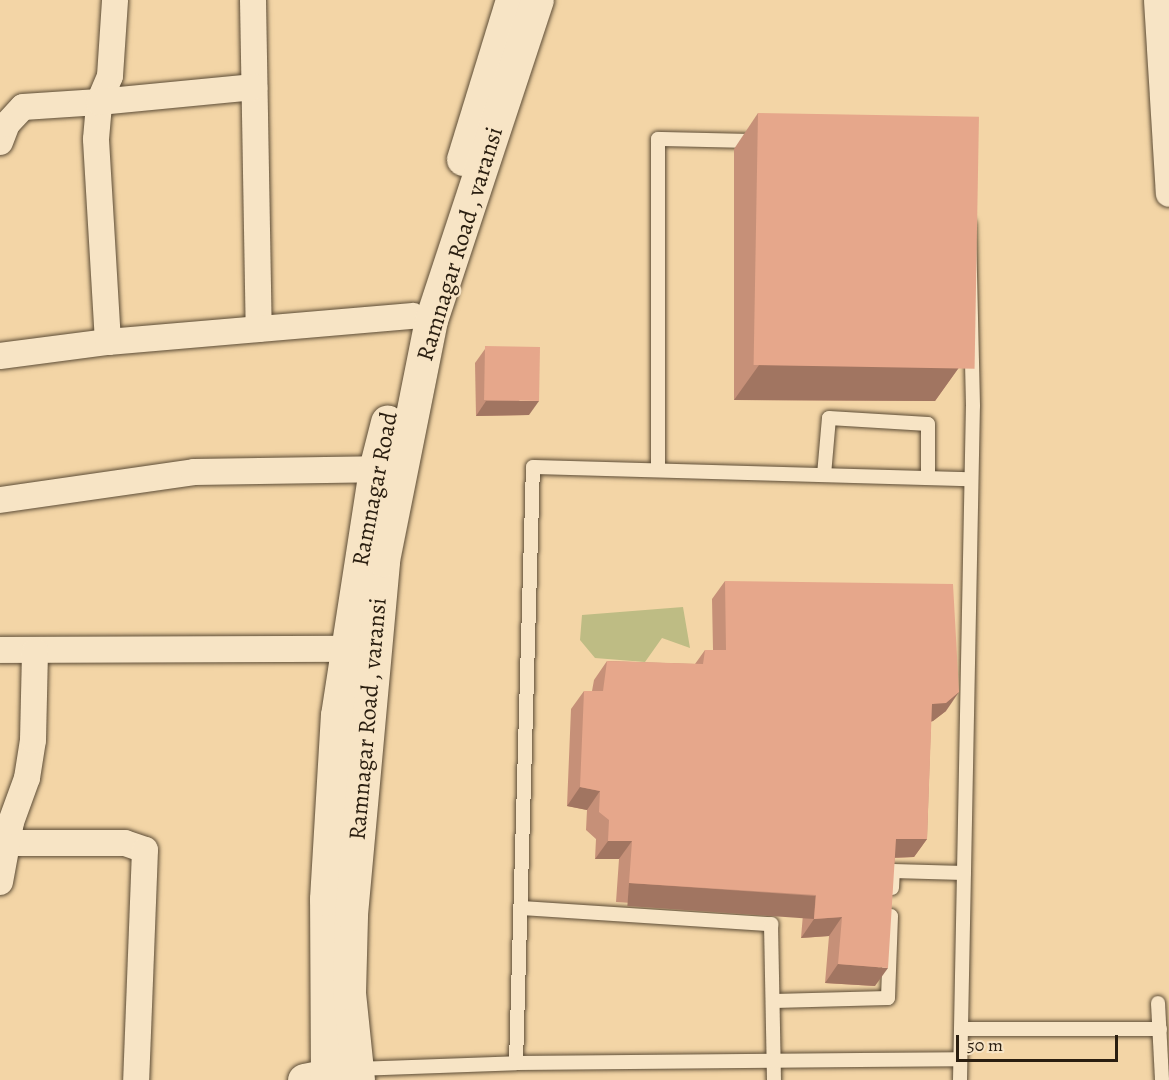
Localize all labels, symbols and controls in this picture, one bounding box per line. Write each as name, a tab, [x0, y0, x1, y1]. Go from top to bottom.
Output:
street label: Ramnagar Road , varansi	[411, 123, 509, 365]
street label: Ramnagar Road	[346, 409, 404, 569]
street label: Ramnagar Road , varansi	[343, 596, 393, 842]
scale bar	[959, 1023, 1121, 1061]
text: 50 m	[967, 1033, 1003, 1057]

